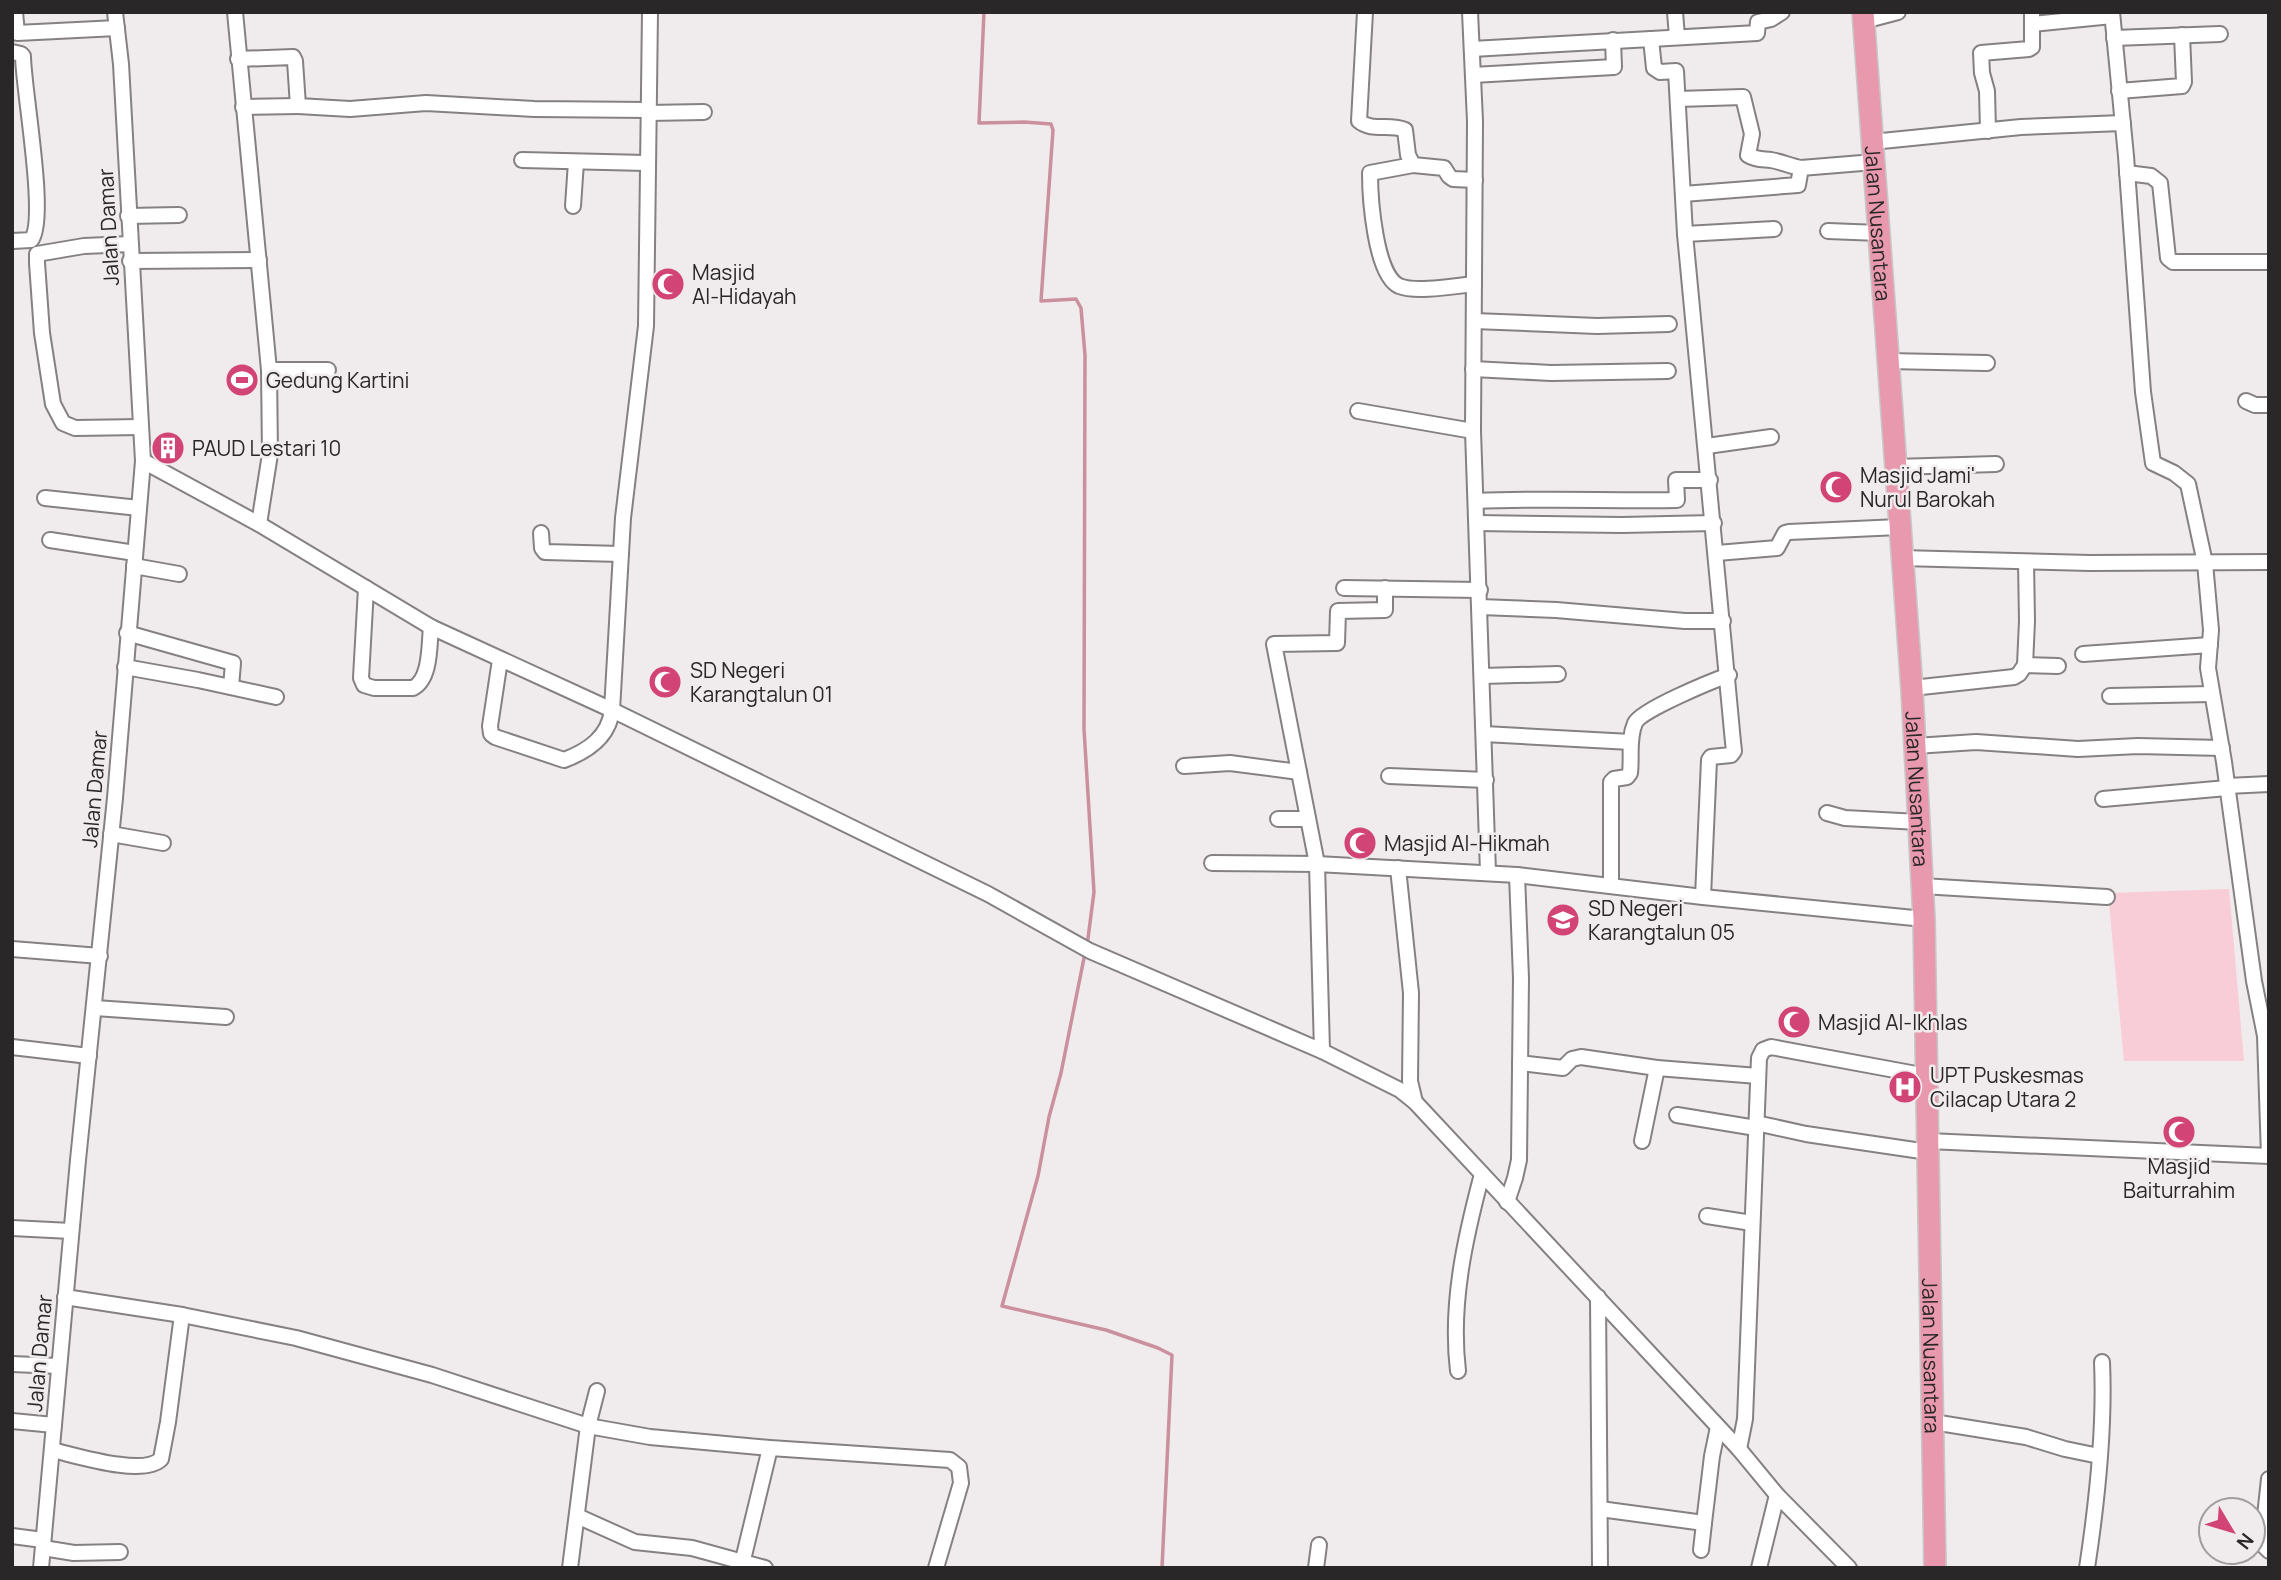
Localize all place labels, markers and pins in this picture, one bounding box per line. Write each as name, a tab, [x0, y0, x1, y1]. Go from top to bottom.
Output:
place label: Masjid Al-Hidayah	[692, 258, 797, 310]
mosque icon: Masjid Al-Hidayah	[649, 265, 687, 303]
sports icon: Gedung Kartini	[223, 361, 261, 399]
place label: Gedung Kartini	[266, 366, 410, 394]
building icon: PAUD Lestari 10	[149, 429, 187, 467]
place label: PAUD Lestari 10	[192, 434, 341, 462]
place label: Masjid Jami' Nurul Barokah	[1860, 461, 1995, 513]
mosque icon: Masjid Jami' Nurul Barokah	[1817, 468, 1855, 506]
place label: SD Negeri Karangtalun 01	[690, 656, 833, 708]
mosque icon: SD Negeri Karangtalun 01	[646, 663, 684, 701]
mosque icon: Masjid Al-Hikmah	[1341, 824, 1379, 862]
place label: Masjid Al-Hikmah	[1384, 829, 1550, 857]
place label: SD Negeri Karangtalun 05	[1588, 894, 1735, 946]
school or university icon: SD Negeri Karangtalun 05	[1544, 901, 1582, 939]
mosque icon: Masjid Al-Ikhlas	[1775, 1003, 1813, 1041]
place label: Masjid Al-Ikhlas	[1818, 1008, 1968, 1036]
place label: UPT Puskesmas Cilacap Utara 2	[1930, 1061, 2084, 1113]
hospital icon: UPT Puskesmas Cilacap Utara 2	[1886, 1068, 1924, 1106]
mosque icon: Masjid Baiturrahim	[2160, 1113, 2198, 1151]
place label: Masjid Baiturrahim	[2123, 1152, 2235, 1204]

